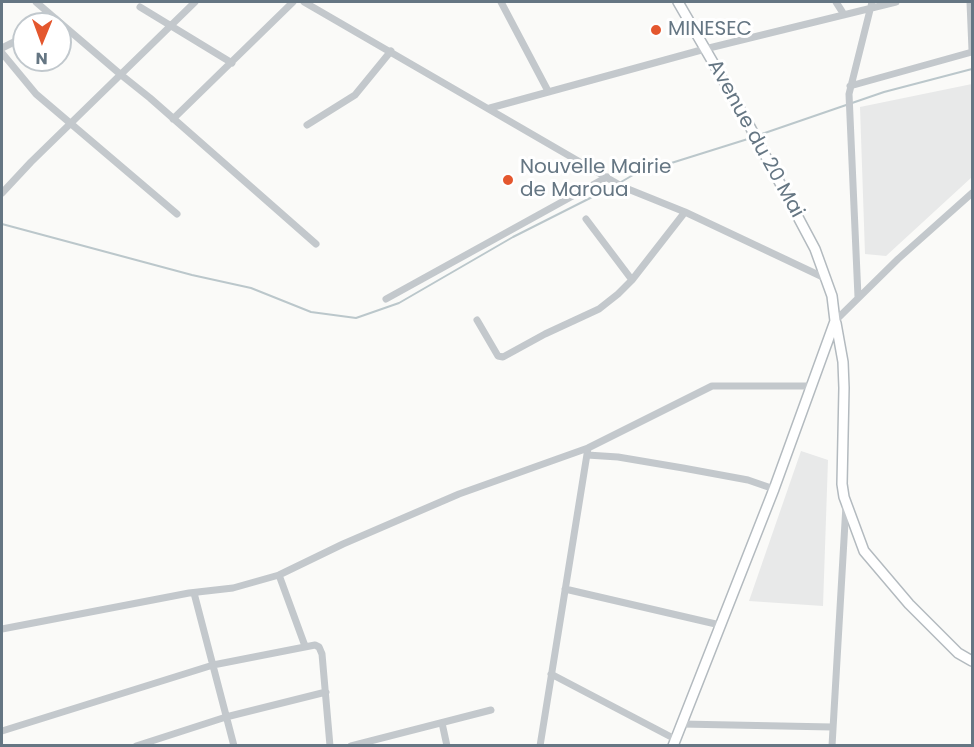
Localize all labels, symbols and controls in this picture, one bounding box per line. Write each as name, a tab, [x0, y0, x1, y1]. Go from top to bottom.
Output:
north arrow	[12, 12, 72, 72]
place label: MINESEC	[668, 18, 752, 42]
marker: MINESEC	[649, 23, 663, 37]
text: N	[35, 47, 48, 70]
street label: Avenue du 20 Mai	[702, 56, 808, 222]
place label: Nouvelle Mairie de Maroua	[520, 156, 671, 203]
marker: Nouvelle Mairie de Maroua	[501, 173, 515, 187]

